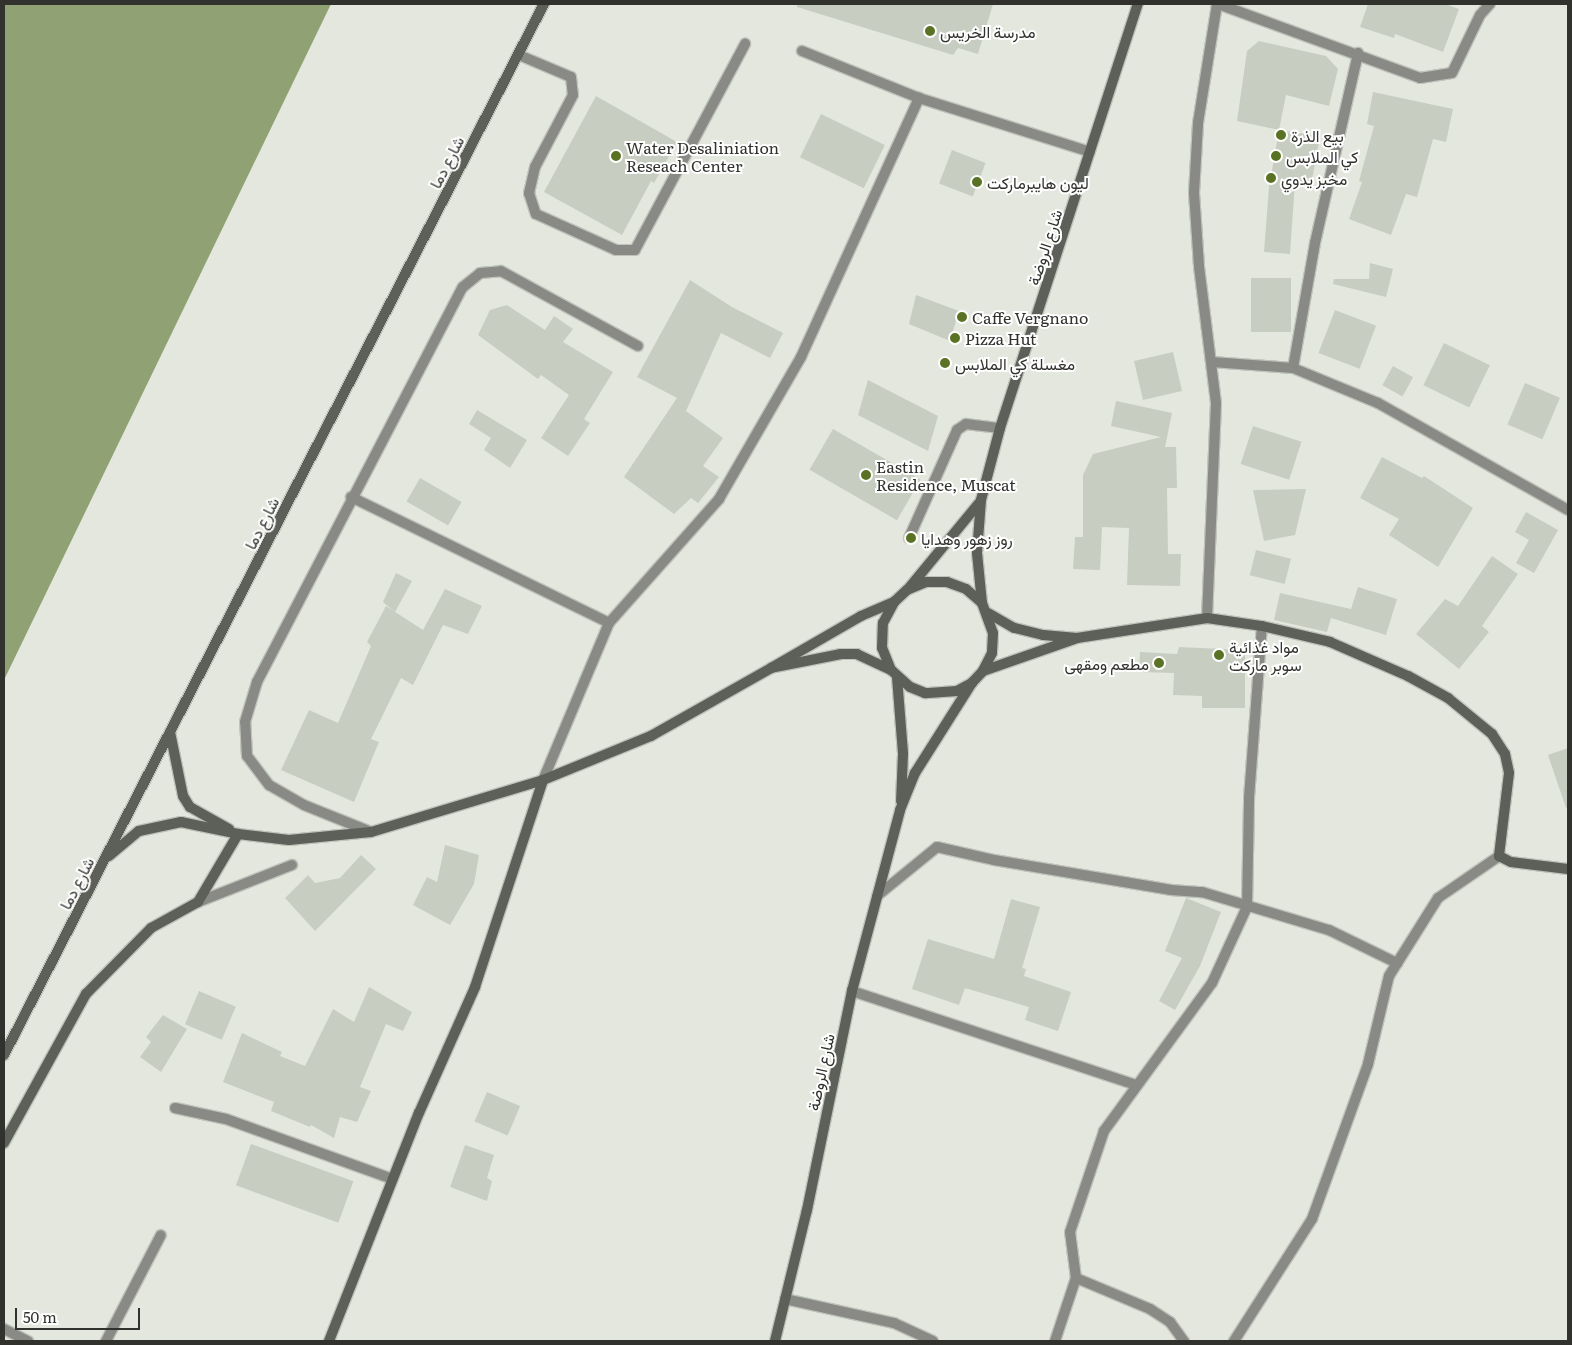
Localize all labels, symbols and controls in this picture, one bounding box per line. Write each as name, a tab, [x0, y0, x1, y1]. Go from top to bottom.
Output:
place label: مدرسة الخريس	[940, 21, 1036, 41]
marker: مدرسة الخريس	[924, 25, 936, 37]
place label: بيع الذرة	[1291, 125, 1344, 145]
marker: بيع الذرة	[1275, 129, 1287, 141]
street label: شارع دما	[425, 133, 467, 191]
place label: Water Desaliniation Reseach Center	[626, 137, 779, 175]
place label: كي الملابس	[1286, 146, 1358, 166]
marker: Water Desaliniation Reseach Center	[610, 150, 622, 162]
marker: كي الملابس	[1270, 150, 1282, 162]
place label: مخبز يدوي	[1281, 168, 1347, 188]
place label: ليون هايبرماركت	[987, 172, 1089, 192]
marker: مخبز يدوي	[1265, 172, 1277, 184]
marker: ليون هايبرماركت	[971, 176, 983, 188]
street label: شارع الروضة	[1023, 207, 1065, 287]
place label: Caffe Vergnano	[972, 307, 1088, 327]
marker: Caffe Vergnano	[956, 311, 968, 323]
place label: Pizza Hut	[965, 328, 1037, 348]
marker: Pizza Hut	[949, 332, 961, 344]
place label: مغسلة كي الملابس	[955, 353, 1075, 373]
marker: مغسلة كي الملابس	[939, 357, 951, 369]
place label: Eastin Residence, Muscat	[876, 456, 1016, 494]
marker: Eastin Residence, Muscat	[860, 469, 872, 481]
street label: شارع دما	[240, 494, 282, 552]
place label: روز زهور وهدايا	[921, 528, 1013, 548]
marker: روز زهور وهدايا	[905, 532, 917, 544]
place label: مواد غذائية سوبر ماركت	[1229, 636, 1302, 674]
marker: مواد غذائية سوبر ماركت	[1213, 649, 1225, 661]
place label: مطعم ومقهى	[1065, 653, 1149, 673]
marker: مطعم ومقهى	[1153, 657, 1165, 669]
street label: شارع دما	[55, 854, 97, 912]
street label: شارع الروضة	[802, 1032, 838, 1112]
scale bar	[18, 1298, 142, 1330]
text: 50 m	[23, 1305, 57, 1328]

